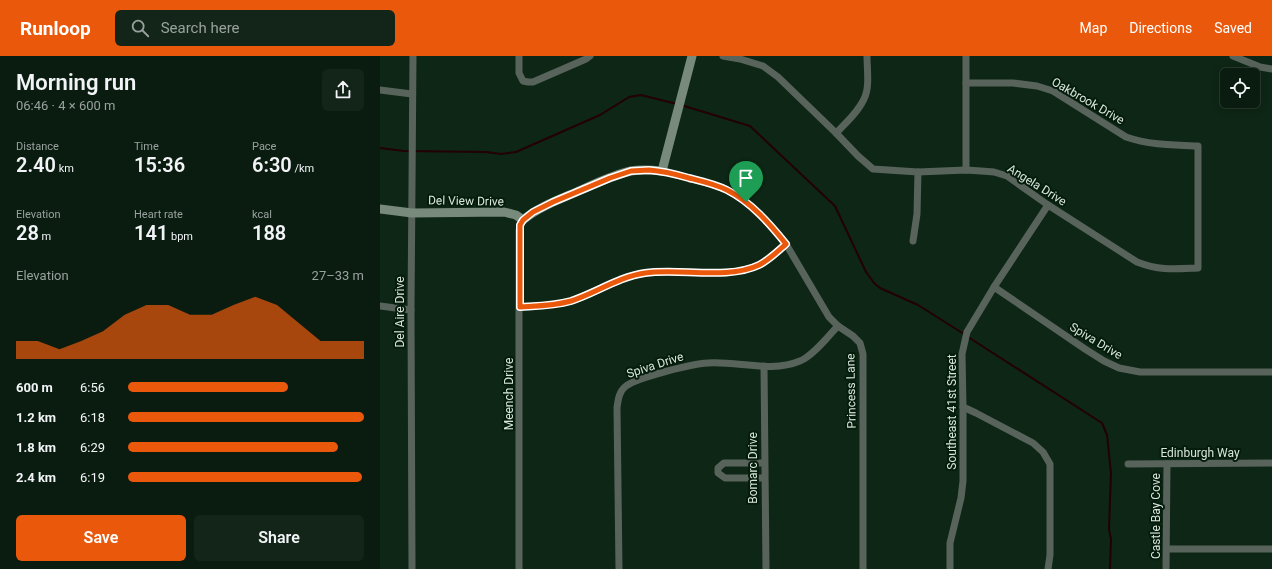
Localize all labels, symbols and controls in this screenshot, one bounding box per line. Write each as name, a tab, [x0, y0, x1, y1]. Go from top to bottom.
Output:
search box	[115, 10, 395, 46]
text: Runloop	[20, 17, 91, 40]
icon: search	[129, 17, 151, 39]
text: Search here	[161, 19, 240, 37]
text: Map	[1080, 20, 1107, 36]
text: Directions	[1129, 20, 1192, 36]
text: Saved	[1214, 20, 1252, 36]
map controls	[1220, 68, 1260, 108]
button: locate	[1220, 68, 1260, 108]
button: share	[322, 69, 364, 111]
text: Morning run	[16, 70, 136, 95]
street label: Oakbrook Drive	[1049, 75, 1127, 127]
text: 06:46 · 4 × 600 m	[16, 98, 115, 113]
text: Distance	[16, 140, 59, 153]
text: Time	[134, 140, 159, 153]
text: Pace	[252, 140, 276, 153]
text: 2.40	[16, 153, 56, 177]
text: 15:36	[134, 153, 185, 177]
text: 6:30	[252, 153, 292, 177]
pin	[729, 161, 763, 202]
street label: Angela Drive	[1005, 161, 1069, 209]
text: km	[56, 162, 74, 175]
text: /km	[292, 162, 314, 175]
icon: arrive	[735, 167, 757, 189]
street label: Del View Drive	[428, 193, 504, 209]
text: Elevation	[16, 208, 61, 221]
text: Heart rate	[134, 208, 183, 221]
text: kcal	[252, 208, 272, 221]
text: 28	[16, 221, 39, 245]
text: 141	[134, 221, 168, 245]
text: 188	[252, 221, 286, 245]
text: m	[39, 230, 51, 243]
text: bpm	[168, 230, 193, 243]
text: Elevation	[16, 268, 69, 283]
text: 27–33 m	[312, 268, 364, 283]
street label: Del Aire Drive	[393, 276, 407, 348]
street label: Spiva Drive	[1067, 320, 1125, 362]
street label: Spiva Drive	[625, 349, 685, 381]
street label: Princess Lane	[843, 353, 859, 429]
street label: Southeast 41st Street	[945, 354, 959, 470]
street label: Meench Drive	[502, 358, 516, 430]
text: 600 m	[16, 380, 53, 395]
text: 6:56	[80, 380, 105, 395]
text: 1.2 km	[16, 410, 56, 425]
text: 6:18	[80, 410, 105, 425]
street label: Bomarc Drive	[746, 432, 760, 504]
text: 1.8 km	[16, 440, 56, 455]
text: 6:29	[80, 440, 105, 455]
street label: Edinburgh Way	[1160, 446, 1240, 460]
text: 2.4 km	[16, 470, 56, 485]
text: 6:19	[80, 470, 105, 485]
street label: Castle Bay Cove	[1149, 473, 1163, 559]
button: Save	[16, 515, 186, 561]
button: Share	[194, 515, 364, 561]

